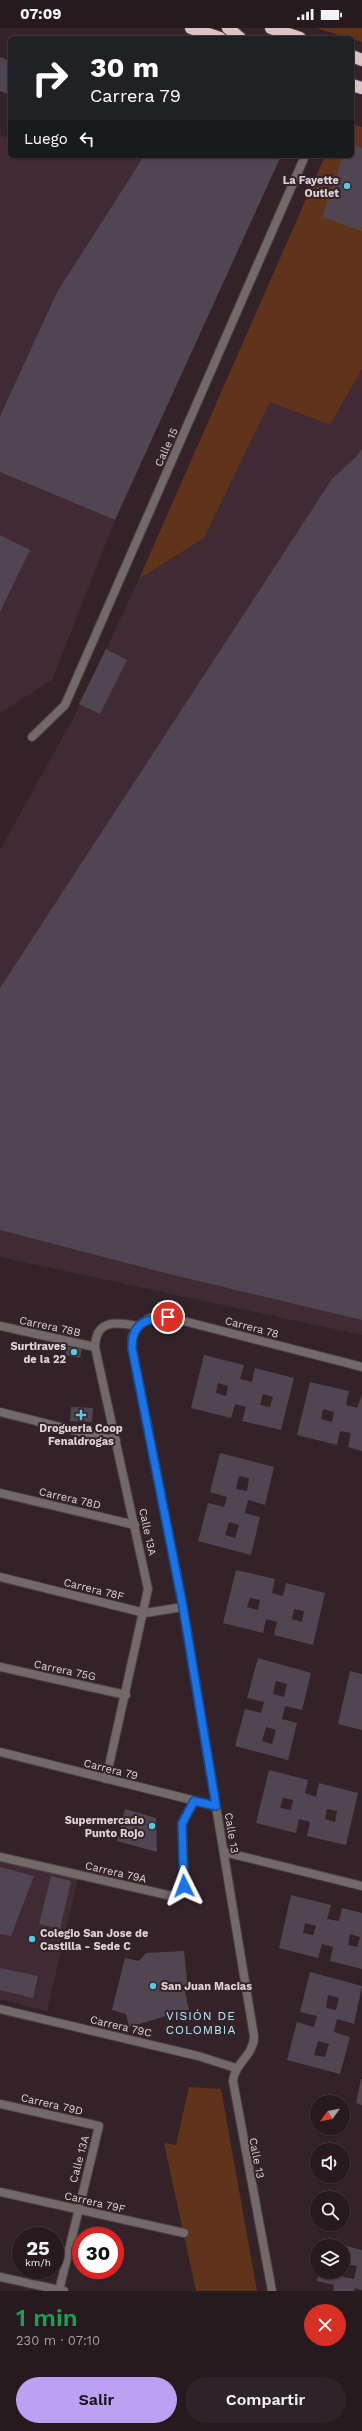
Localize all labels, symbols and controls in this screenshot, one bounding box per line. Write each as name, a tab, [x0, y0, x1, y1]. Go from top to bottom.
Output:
text: 07:09	[20, 5, 62, 23]
text: 30 m	[90, 51, 159, 84]
icon: right	[24, 52, 76, 104]
text: Carrera 79	[90, 85, 181, 106]
icon: left	[76, 128, 98, 150]
text: Luego	[24, 130, 68, 148]
place label: La Fayette Outlet	[283, 174, 339, 200]
marker: La Fayette Outlet	[342, 181, 352, 191]
street label: Calle 15	[152, 426, 181, 469]
pin	[151, 1300, 185, 1334]
icon: arrive	[157, 1306, 179, 1328]
street label: Carrera 78B	[18, 1314, 82, 1339]
street label: Carrera 78	[223, 1314, 280, 1341]
place label: Surtiraves de la 22	[10, 1340, 66, 1366]
marker: Surtiraves de la 22	[69, 1347, 79, 1357]
marker: Drogueria Coop Fenaldrogas	[76, 1410, 86, 1420]
place label: Drogueria Coop Fenaldrogas	[39, 1422, 123, 1448]
street label: Carrera 78D	[38, 1485, 102, 1512]
street label: Calle 13A	[136, 1507, 159, 1557]
street label: Carrera 78F	[62, 1576, 126, 1603]
street label: Carrera 75G	[33, 1658, 97, 1683]
street label: Carrera 79	[82, 1756, 140, 1783]
street label: Calle 13	[222, 1812, 241, 1854]
place label: Supermercado Punto Rojo	[65, 1814, 144, 1840]
marker: Supermercado Punto Rojo	[147, 1821, 157, 1831]
street label: Carrera 79A	[84, 1859, 148, 1886]
position arrow	[163, 1865, 205, 1907]
place label: Colegio San Jose de Castilla - Sede C	[40, 1927, 148, 1953]
marker: Colegio San Jose de Castilla - Sede C	[27, 1934, 37, 1944]
place label: San Juan Macias	[161, 1980, 252, 1993]
marker: San Juan Macias	[148, 1981, 158, 1991]
district label: VISIÓN DE COLOMBIA	[166, 2009, 236, 2037]
street label: Carrera 79C	[89, 2013, 154, 2040]
street label: Carrera 79D	[20, 2091, 84, 2118]
north arrow	[310, 2095, 350, 2135]
map controls	[310, 2095, 350, 2279]
street label: Calle 13A	[67, 2134, 92, 2184]
street label: Calle 13	[246, 2137, 267, 2180]
button: sound	[310, 2143, 350, 2183]
street label: Carrera 79F	[63, 2189, 127, 2216]
button: search	[310, 2191, 350, 2231]
speed limit sign: 30	[72, 2227, 124, 2279]
text: 25	[26, 2236, 50, 2260]
button: layers	[310, 2239, 350, 2279]
text: km/h	[25, 2257, 51, 2268]
text: 1 min	[16, 2304, 78, 2332]
button: close	[304, 2304, 346, 2346]
text: 230 m · 07:10	[16, 2333, 100, 2348]
button: Salir	[16, 2377, 177, 2423]
button: Compartir	[185, 2377, 346, 2423]

